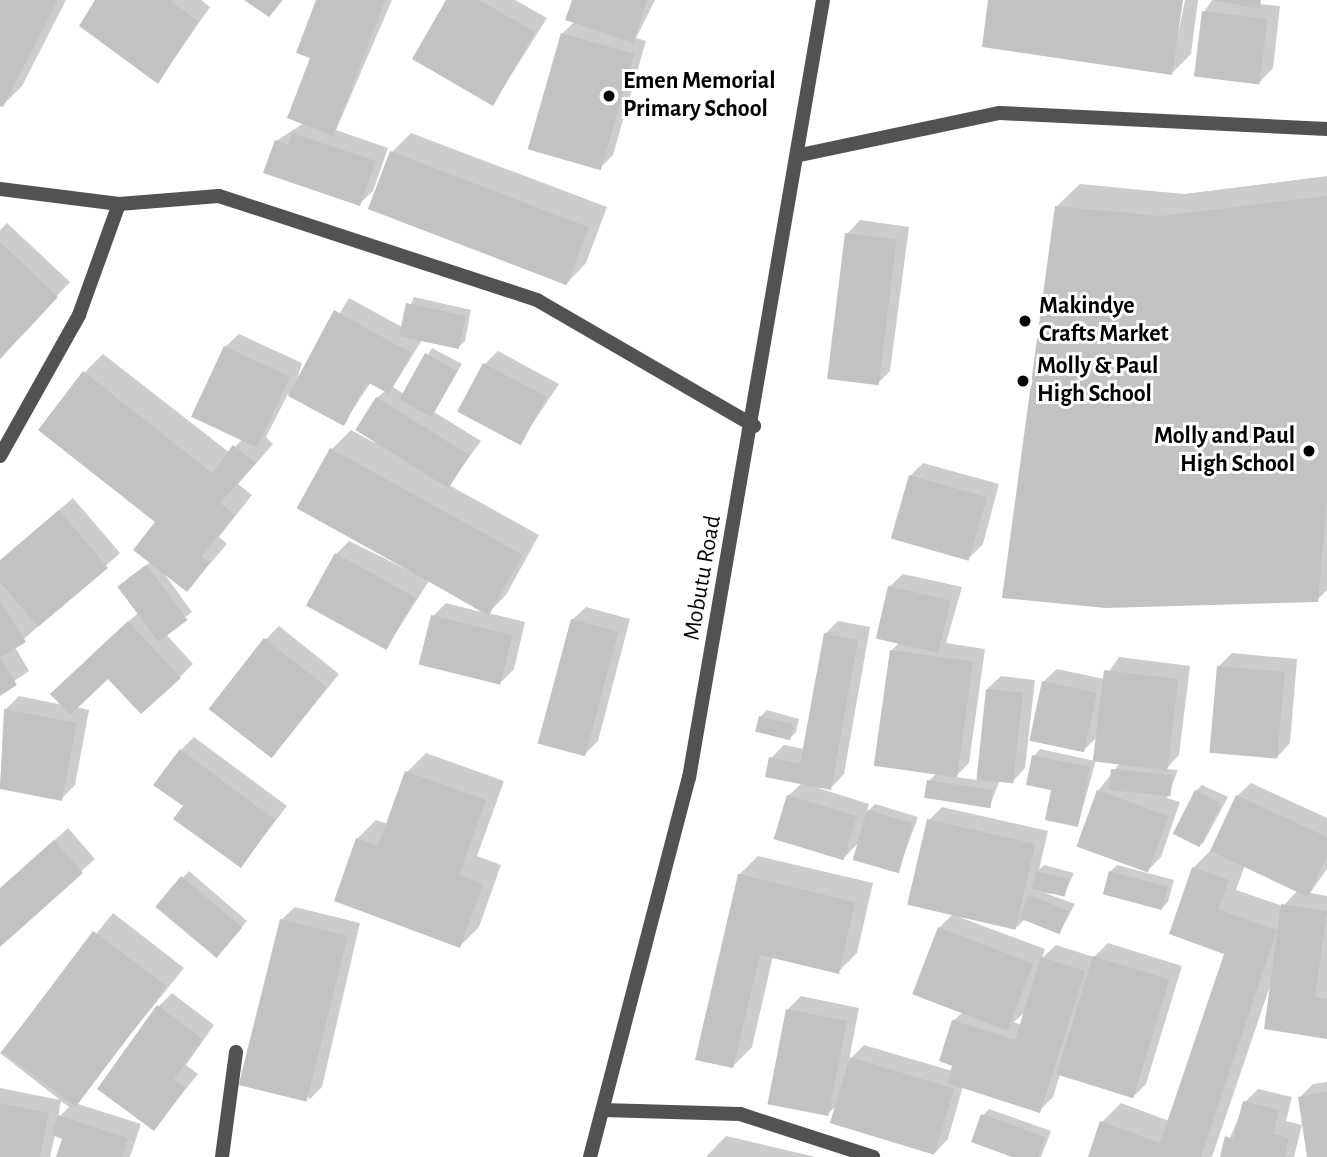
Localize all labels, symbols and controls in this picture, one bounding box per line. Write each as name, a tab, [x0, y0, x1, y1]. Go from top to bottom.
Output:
place label: Emen Memorial Primary School	[623, 68, 776, 124]
marker: Emen Memorial Primary School	[601, 88, 617, 104]
place label: Makindye Crafts Market	[1039, 293, 1169, 349]
marker: Makindye Crafts Market	[1017, 313, 1033, 329]
place label: Molly & Paul High School	[1037, 353, 1158, 409]
marker: Molly & Paul High School	[1015, 373, 1031, 389]
place label: Molly and Paul High School	[1154, 423, 1295, 479]
marker: Molly and Paul High School	[1301, 443, 1317, 459]
street label: Mobutu Road	[678, 513, 728, 643]

